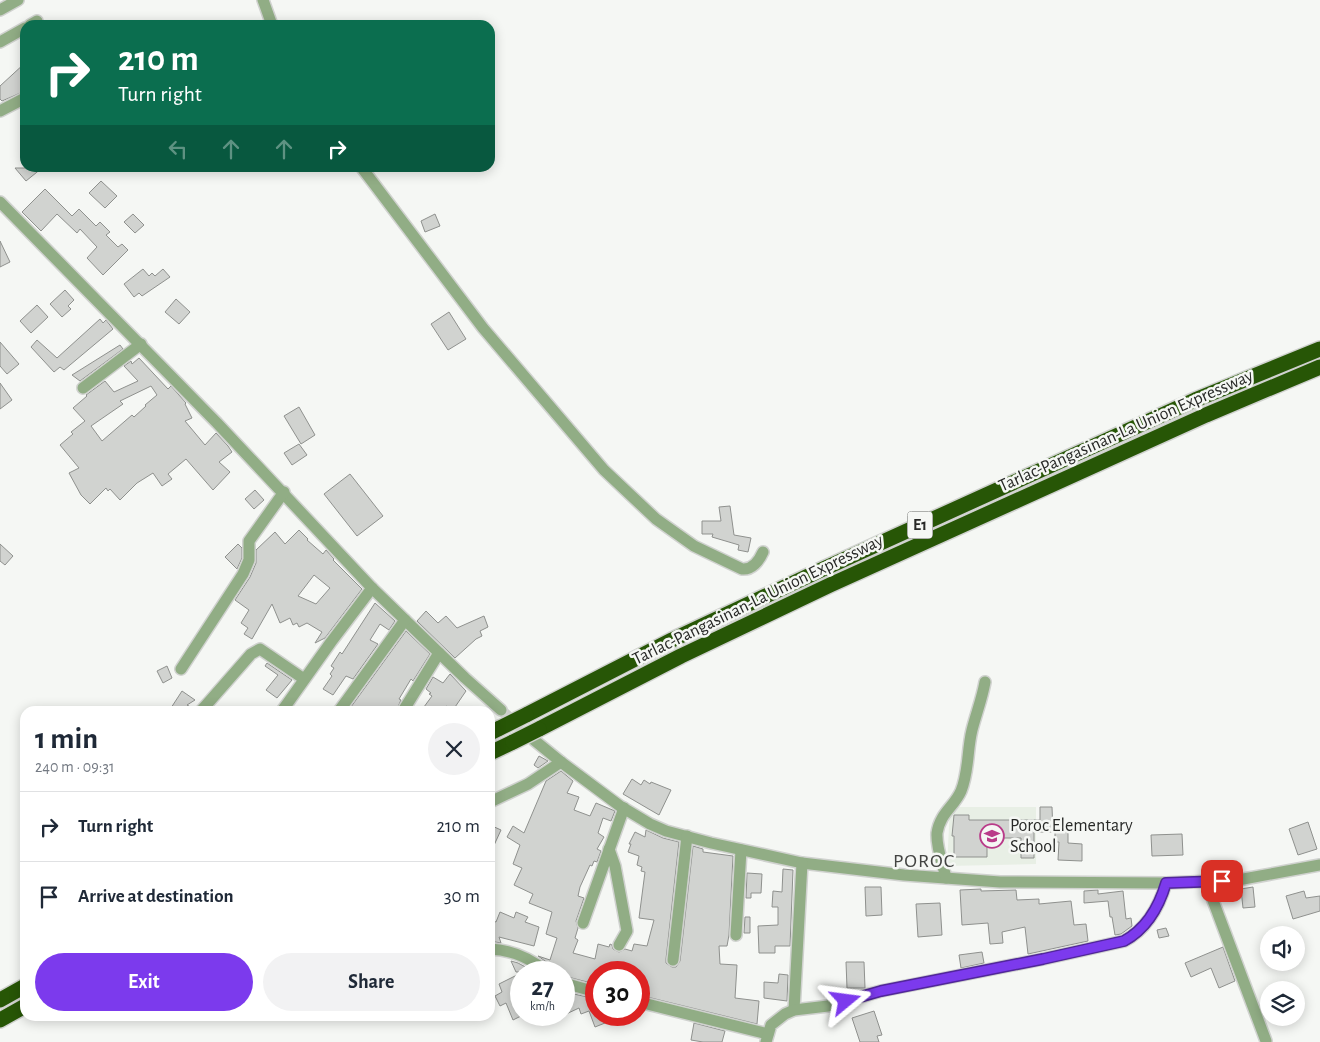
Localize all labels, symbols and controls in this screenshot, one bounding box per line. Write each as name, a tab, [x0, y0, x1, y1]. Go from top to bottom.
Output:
icon: right	[35, 40, 100, 105]
text: 210 m	[118, 42, 199, 77]
text: Turn right	[118, 83, 202, 105]
icon: left	[164, 135, 192, 163]
icon: ahead	[217, 135, 245, 163]
icon: ahead	[270, 135, 298, 163]
icon: right	[323, 135, 351, 163]
street label: Tarlac-Pangasinan-La Union Expressway	[996, 366, 1256, 495]
road number: E1	[908, 512, 932, 538]
street label: Tarlac-Pangasinan-La Union Expressway	[630, 531, 886, 669]
button: close	[428, 723, 480, 775]
text: 1 min	[35, 724, 98, 754]
text: 240 m · 09:31	[35, 759, 115, 775]
icon: right	[35, 813, 63, 841]
text: Turn right	[78, 817, 153, 836]
text: 210 m	[436, 817, 480, 836]
place label: Poroc Elementary School	[1010, 817, 1133, 856]
school or university icon: Poroc Elementary School	[979, 823, 1005, 849]
district label: POROC	[893, 851, 955, 871]
pin	[1201, 860, 1243, 902]
icon: arrive	[1208, 867, 1236, 895]
icon: arrive	[35, 883, 63, 911]
text: Arrive at destination	[78, 887, 234, 906]
text: 30 m	[444, 887, 480, 906]
map controls	[1260, 926, 1305, 1026]
button: sound	[1260, 926, 1305, 971]
button: Exit	[35, 953, 253, 1011]
button: Share	[263, 953, 480, 1011]
speed limit sign: 30	[585, 961, 650, 1026]
position arrow	[819, 974, 871, 1026]
text: 27	[531, 975, 554, 1000]
button: layers	[1260, 981, 1305, 1026]
text: km/h	[530, 1000, 555, 1012]

